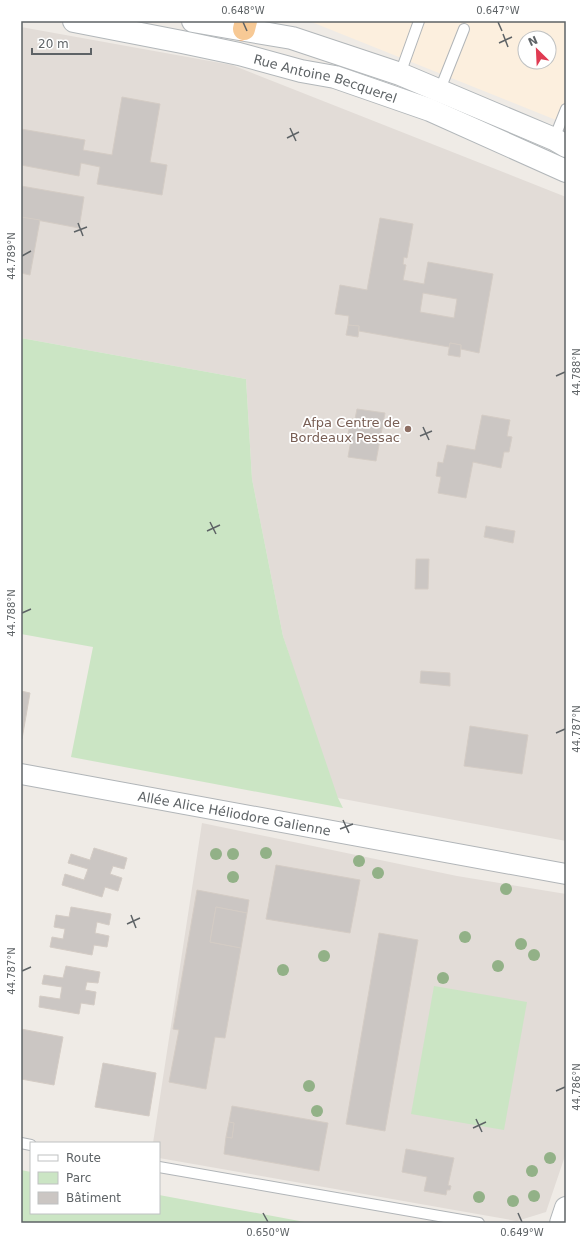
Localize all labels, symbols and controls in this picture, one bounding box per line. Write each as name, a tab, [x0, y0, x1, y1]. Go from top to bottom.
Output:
text: 0.648°W	[221, 5, 265, 16]
text: 0.647°W	[476, 5, 520, 16]
scale bar	[32, 30, 91, 56]
north arrow	[517, 30, 557, 70]
text: N	[526, 34, 540, 49]
text: 20 m	[38, 37, 69, 51]
street label: Rue Antoine Becquerel	[252, 51, 399, 105]
text: 44.789°N	[6, 232, 17, 280]
text: 44.788°N	[571, 348, 582, 396]
place label: Afpa Centre de Bordeaux Pessac	[290, 415, 400, 445]
marker: Afpa Centre de Bordeaux Pessac	[403, 424, 413, 434]
text: 44.788°N	[6, 589, 17, 637]
text: 44.787°N	[571, 705, 582, 753]
street label: Allée Alice Héliodore Galienne	[137, 788, 332, 838]
text: 44.787°N	[6, 947, 17, 995]
text: 44.786°N	[571, 1063, 582, 1111]
legend	[30, 1142, 160, 1214]
text: Route	[66, 1151, 101, 1165]
text: Parc	[66, 1171, 91, 1185]
text: Bâtiment	[66, 1191, 121, 1205]
text: 0.650°W	[246, 1227, 290, 1238]
text: 0.649°W	[500, 1227, 544, 1238]

